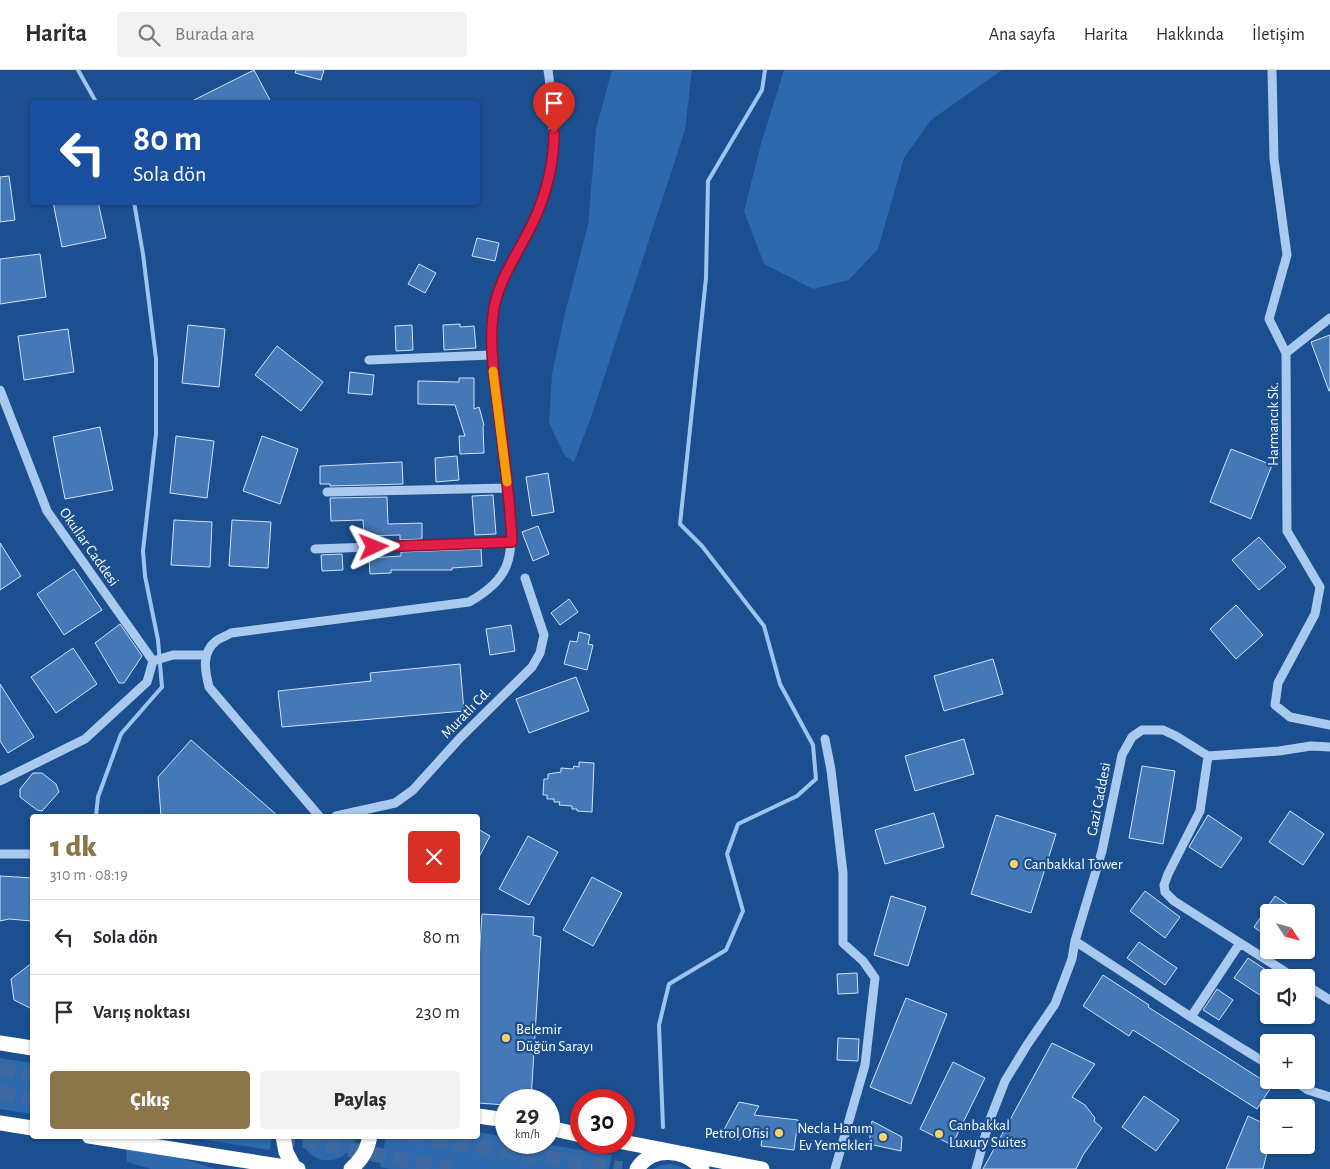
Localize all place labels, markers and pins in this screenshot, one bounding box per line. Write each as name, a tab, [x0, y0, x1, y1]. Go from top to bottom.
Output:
pin	[533, 82, 575, 133]
place label: Canbakkal Tower	[1024, 857, 1123, 872]
marker: Canbakkal Tower	[1008, 858, 1020, 870]
place label: Belemir Düğün Sarayı	[516, 1022, 593, 1054]
marker: Belemir Düğün Sarayı	[500, 1032, 512, 1044]
place label: Canbakkal Luxury Suites	[949, 1118, 1026, 1150]
place label: Necla Hanım Ev Yemekleri	[797, 1121, 873, 1153]
place label: Petrol Ofisi	[705, 1126, 769, 1141]
marker: Petrol Ofisi	[773, 1127, 785, 1139]
marker: Canbakkal Luxury Suites	[933, 1128, 945, 1140]
marker: Necla Hanım Ev Yemekleri	[877, 1131, 889, 1143]

